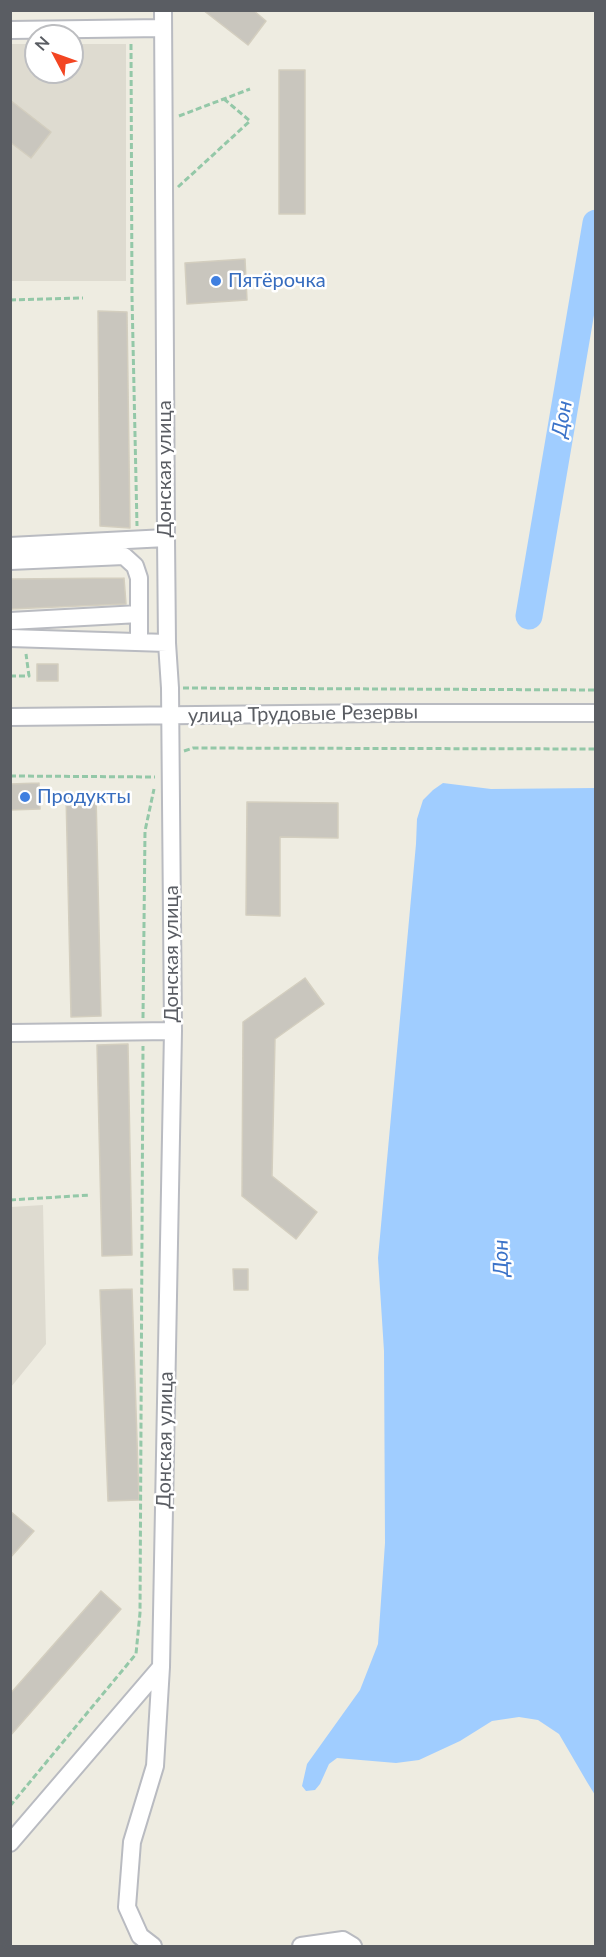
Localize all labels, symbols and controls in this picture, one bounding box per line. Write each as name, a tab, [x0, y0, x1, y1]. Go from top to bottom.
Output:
north arrow	[24, 24, 84, 84]
text: N	[30, 32, 53, 54]
place label: Пятёрочка	[228, 269, 326, 293]
marker: Пятёрочка	[209, 274, 223, 288]
water label: Дон	[546, 399, 578, 439]
street label: Донская улица	[153, 400, 177, 538]
street label: улица Трудовые Резервы	[188, 700, 418, 728]
place label: Продукты	[37, 785, 131, 809]
marker: Продукты	[18, 790, 32, 804]
street label: Донская улица	[160, 885, 184, 1023]
water label: Дон	[488, 1239, 514, 1277]
street label: Донская улица	[152, 1371, 178, 1509]

